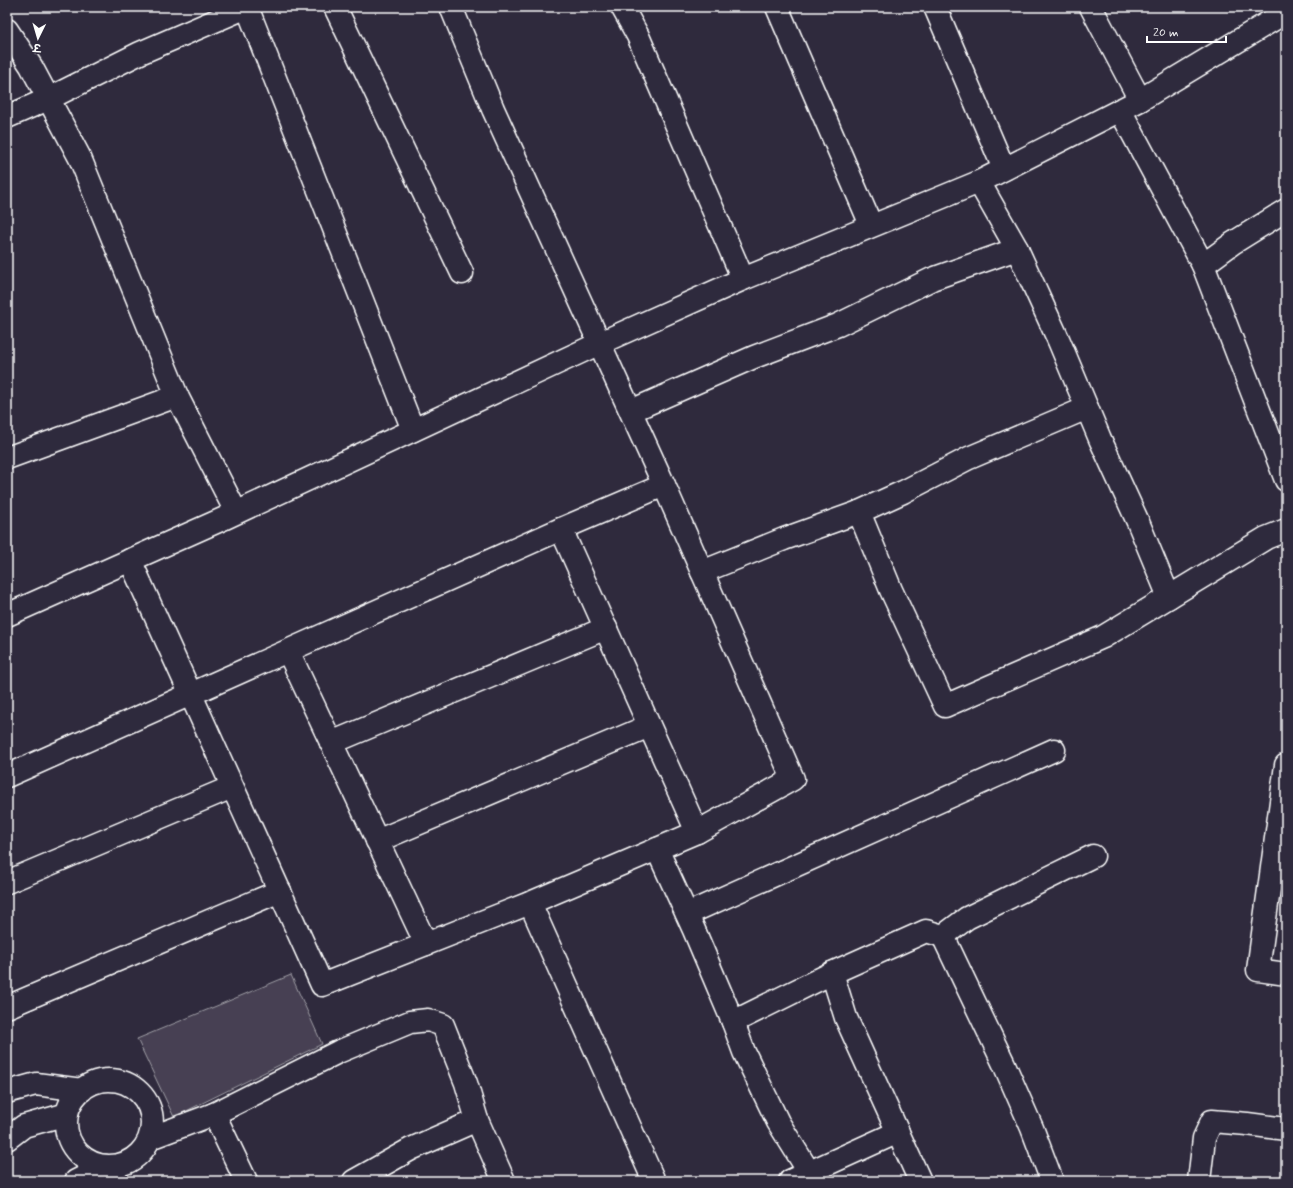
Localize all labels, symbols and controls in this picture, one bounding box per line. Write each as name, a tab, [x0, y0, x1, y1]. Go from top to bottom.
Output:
north arrow	[18, 18, 58, 58]
scale bar	[1147, 18, 1226, 44]
text: 20 m	[1153, 25, 1179, 41]
text: उ	[31, 40, 42, 54]

